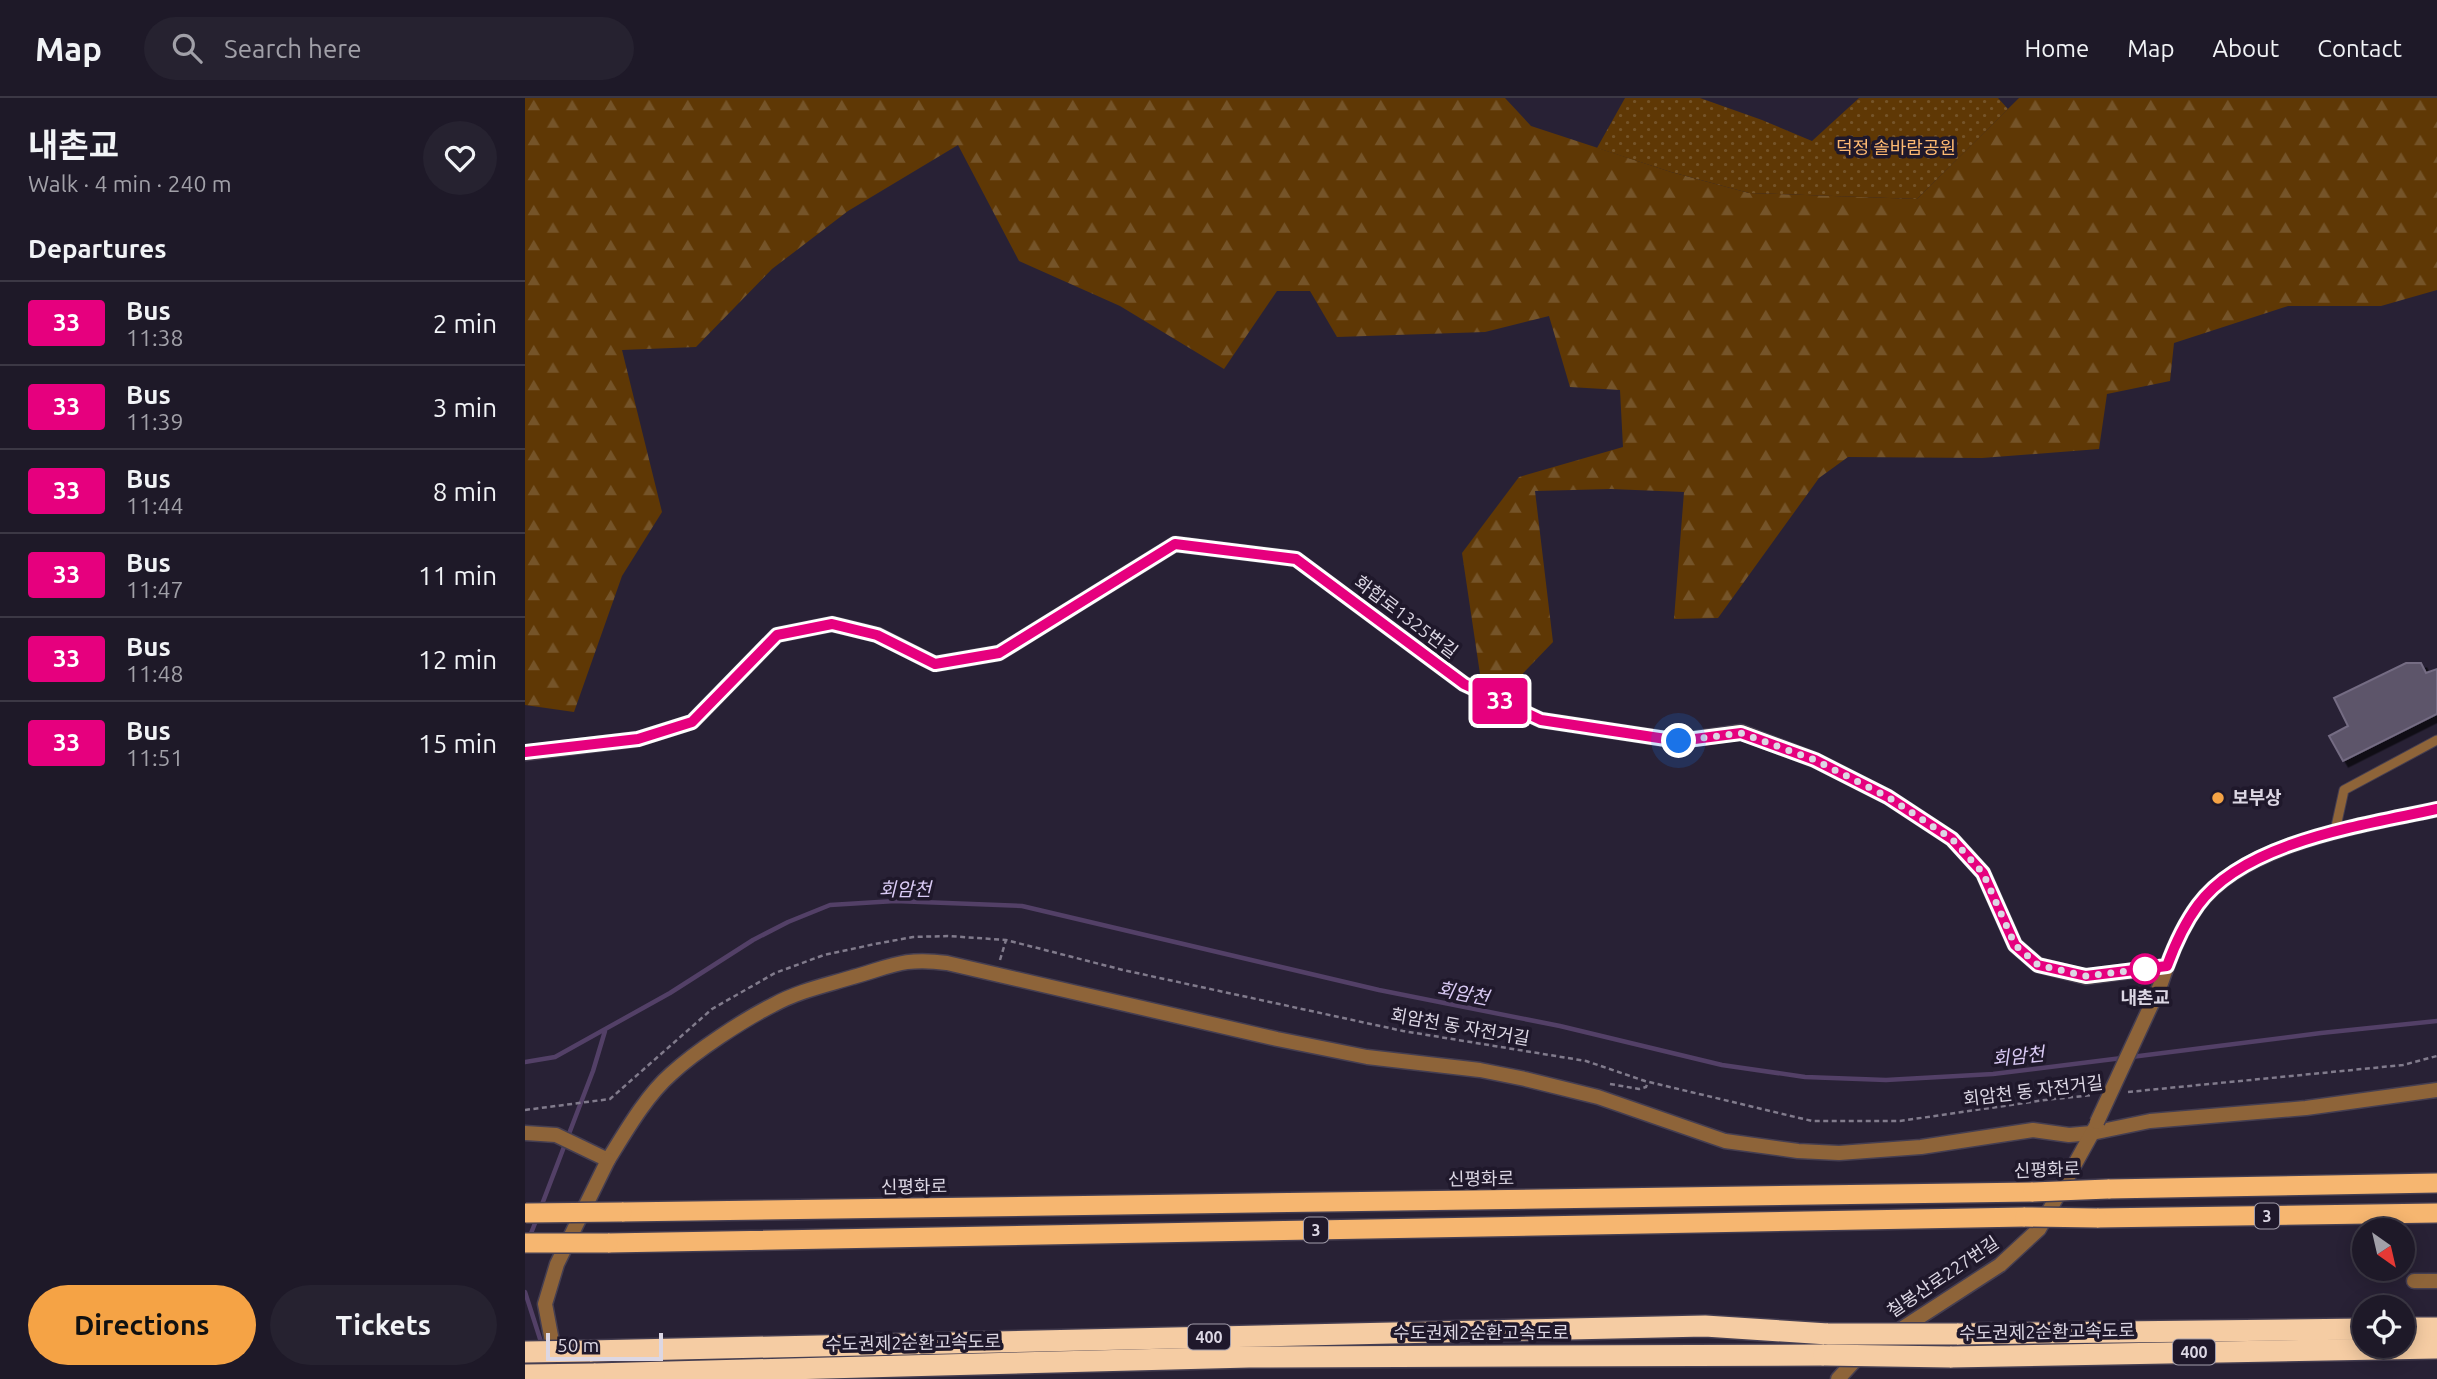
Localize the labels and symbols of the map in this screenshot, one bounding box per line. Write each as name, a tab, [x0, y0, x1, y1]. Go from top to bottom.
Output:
park label: 덕정 솔바람공원	[1836, 137, 1956, 157]
street label: 화합로1325번길	[1351, 571, 1462, 661]
line badge: 33	[1469, 678, 1531, 724]
your location	[1661, 723, 1696, 758]
place label: 보부상	[2232, 787, 2282, 807]
marker: 보부상	[2210, 790, 2226, 806]
water label: 회암천	[879, 878, 933, 900]
marker: 내촌교	[2130, 954, 2160, 984]
water label: 회암천	[1435, 977, 1492, 1009]
place label: 내촌교	[2120, 987, 2170, 1007]
street label: 회암천 동 자전거길	[1389, 1004, 1531, 1048]
water label: 회암천	[1991, 1042, 2047, 1070]
street label: 회암천 동 자전거길	[1962, 1072, 2104, 1109]
street label: 신평화로	[2014, 1158, 2080, 1180]
street label: 신평화로	[1448, 1167, 1514, 1189]
street label: 신평화로	[881, 1175, 947, 1197]
road number: 3	[2255, 1204, 2279, 1228]
road number: 3	[1304, 1218, 1328, 1242]
north arrow	[2352, 1218, 2415, 1281]
street label: 칠봉산로227번길	[1883, 1232, 2002, 1321]
street label: 수도권제2순환고속도로	[1959, 1319, 2135, 1343]
street label: 수도권제2순환고속도로	[1393, 1322, 1569, 1342]
road number: 400	[1188, 1324, 1230, 1350]
scale bar	[546, 1330, 663, 1362]
street label: 수도권제2순환고속도로	[825, 1330, 1001, 1354]
road number: 400	[2173, 1340, 2215, 1364]

